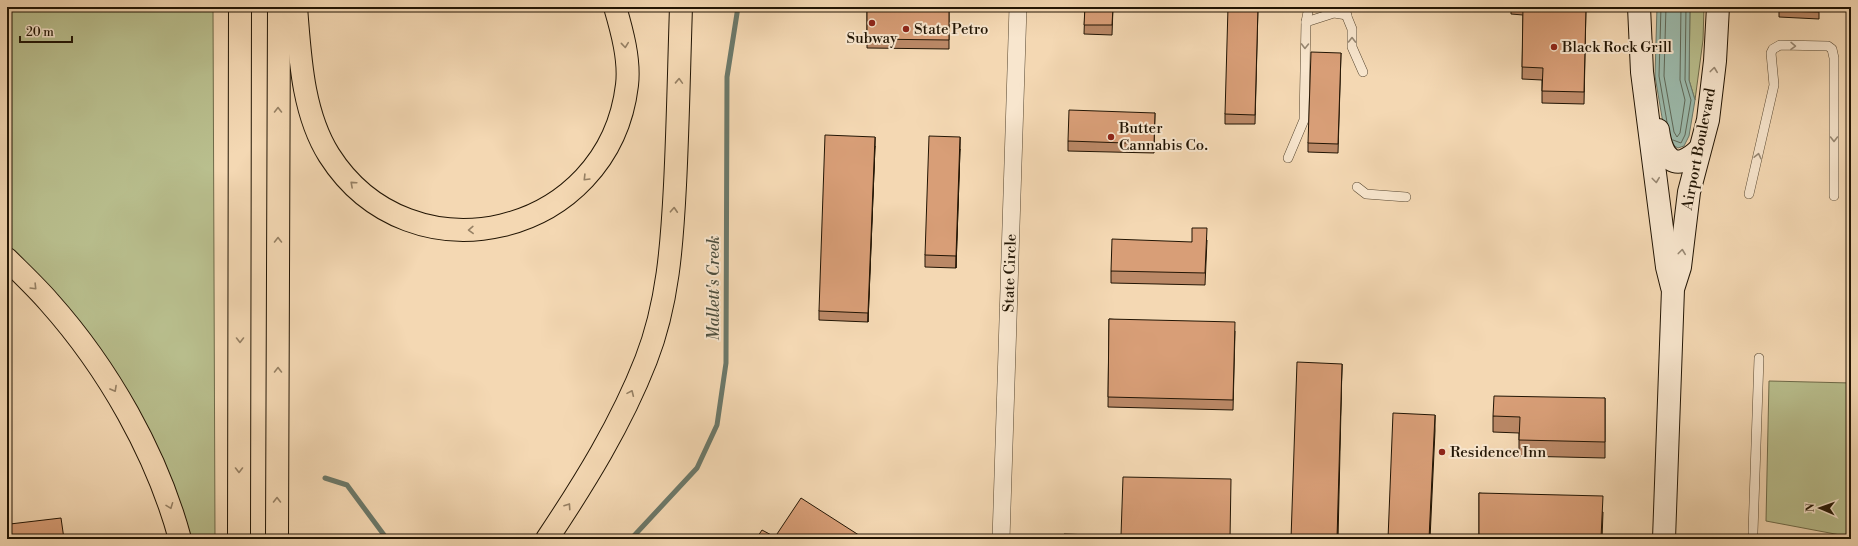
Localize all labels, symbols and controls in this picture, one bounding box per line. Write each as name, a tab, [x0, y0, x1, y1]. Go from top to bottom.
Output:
scale bar	[20, 18, 72, 44]
marker: Subway	[867, 18, 877, 28]
place label: State Petro	[914, 20, 989, 39]
marker: State Petro	[901, 24, 911, 34]
text: 20 m	[26, 25, 54, 40]
place label: Subway	[847, 29, 898, 48]
one-way arrow	[1348, 37, 1356, 43]
place label: Black Rock Grill	[1561, 38, 1672, 57]
one-way arrow	[620, 42, 629, 48]
marker: Black Rock Grill	[1549, 42, 1559, 52]
one-way arrow	[1790, 42, 1796, 50]
one-way arrow	[1301, 43, 1310, 49]
one-way arrow	[1709, 67, 1718, 73]
one-way arrow	[674, 78, 683, 84]
street label: Airport Boulevard	[1678, 86, 1720, 213]
one-way arrow	[274, 107, 282, 113]
place label: Butter Cannabis Co.	[1118, 119, 1208, 155]
marker: Butter Cannabis Co.	[1106, 132, 1116, 142]
one-way arrow	[1830, 136, 1838, 142]
one-way arrow	[1754, 152, 1762, 159]
one-way arrow	[583, 173, 591, 181]
one-way arrow	[1651, 177, 1660, 183]
one-way arrow	[351, 181, 358, 188]
one-way arrow	[670, 207, 678, 213]
one-way arrow	[468, 226, 474, 234]
street label: State Circle	[999, 233, 1021, 313]
water label: Mallett's Creek	[704, 236, 724, 340]
one-way arrow	[274, 237, 282, 243]
one-way arrow	[1677, 249, 1686, 255]
one-way arrow	[29, 282, 37, 290]
one-way arrow	[236, 337, 244, 343]
one-way arrow	[274, 367, 282, 373]
one-way arrow	[109, 385, 116, 393]
one-way arrow	[627, 390, 635, 397]
place label: Residence Inn	[1450, 443, 1546, 462]
marker: Residence Inn	[1437, 447, 1447, 457]
one-way arrow	[235, 467, 243, 473]
north arrow	[1800, 488, 1840, 528]
one-way arrow	[273, 497, 281, 503]
one-way arrow	[165, 503, 174, 510]
text: N	[1804, 503, 1818, 512]
one-way arrow	[563, 504, 570, 511]

